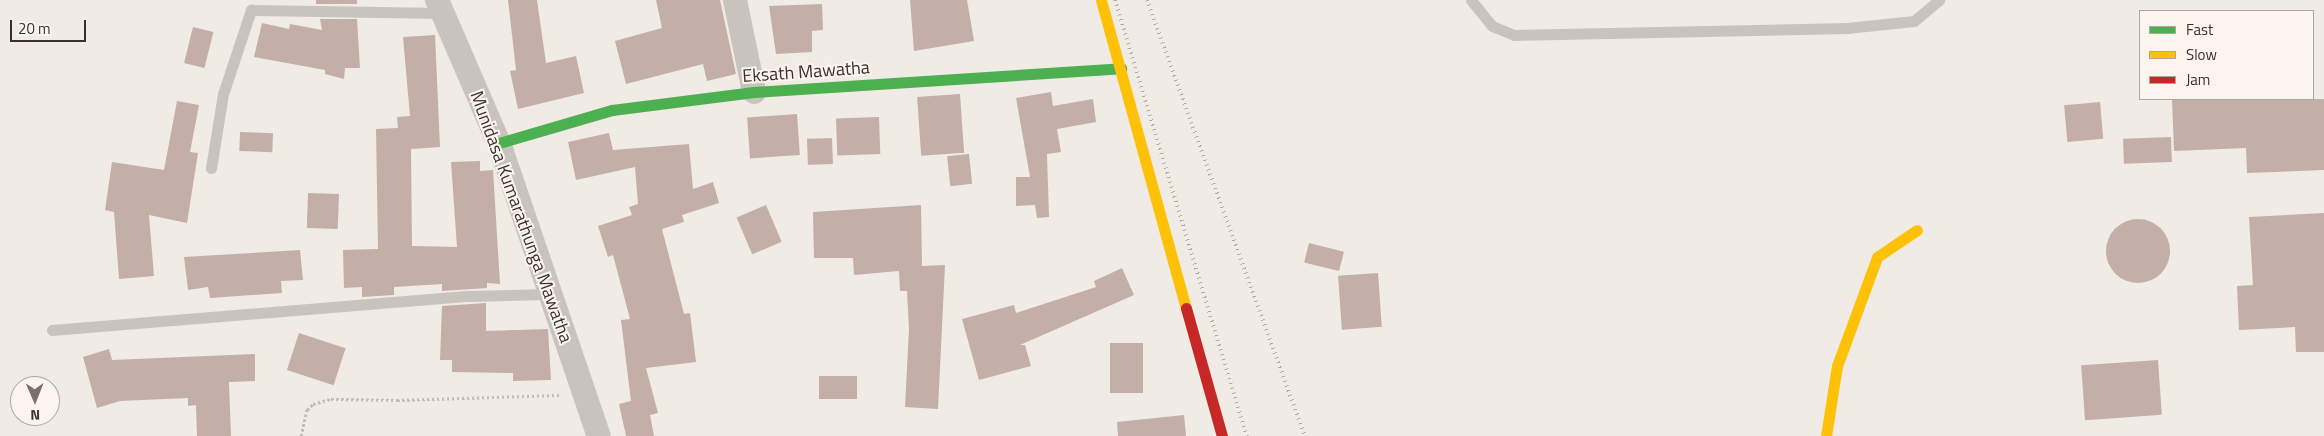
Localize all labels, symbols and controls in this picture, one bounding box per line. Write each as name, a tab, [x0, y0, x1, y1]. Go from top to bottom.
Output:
scale bar	[12, 10, 89, 42]
legend	[2139, 10, 2314, 100]
text: 20 m	[18, 17, 51, 40]
text: Fast	[2186, 18, 2213, 41]
text: Slow	[2186, 43, 2217, 66]
street label: Eksath Mawatha	[742, 57, 870, 87]
text: Jam	[2186, 68, 2210, 91]
street label: Munidasa Kumarathunga Mawatha	[465, 88, 577, 346]
north arrow	[10, 376, 60, 426]
text: N	[30, 405, 40, 426]

